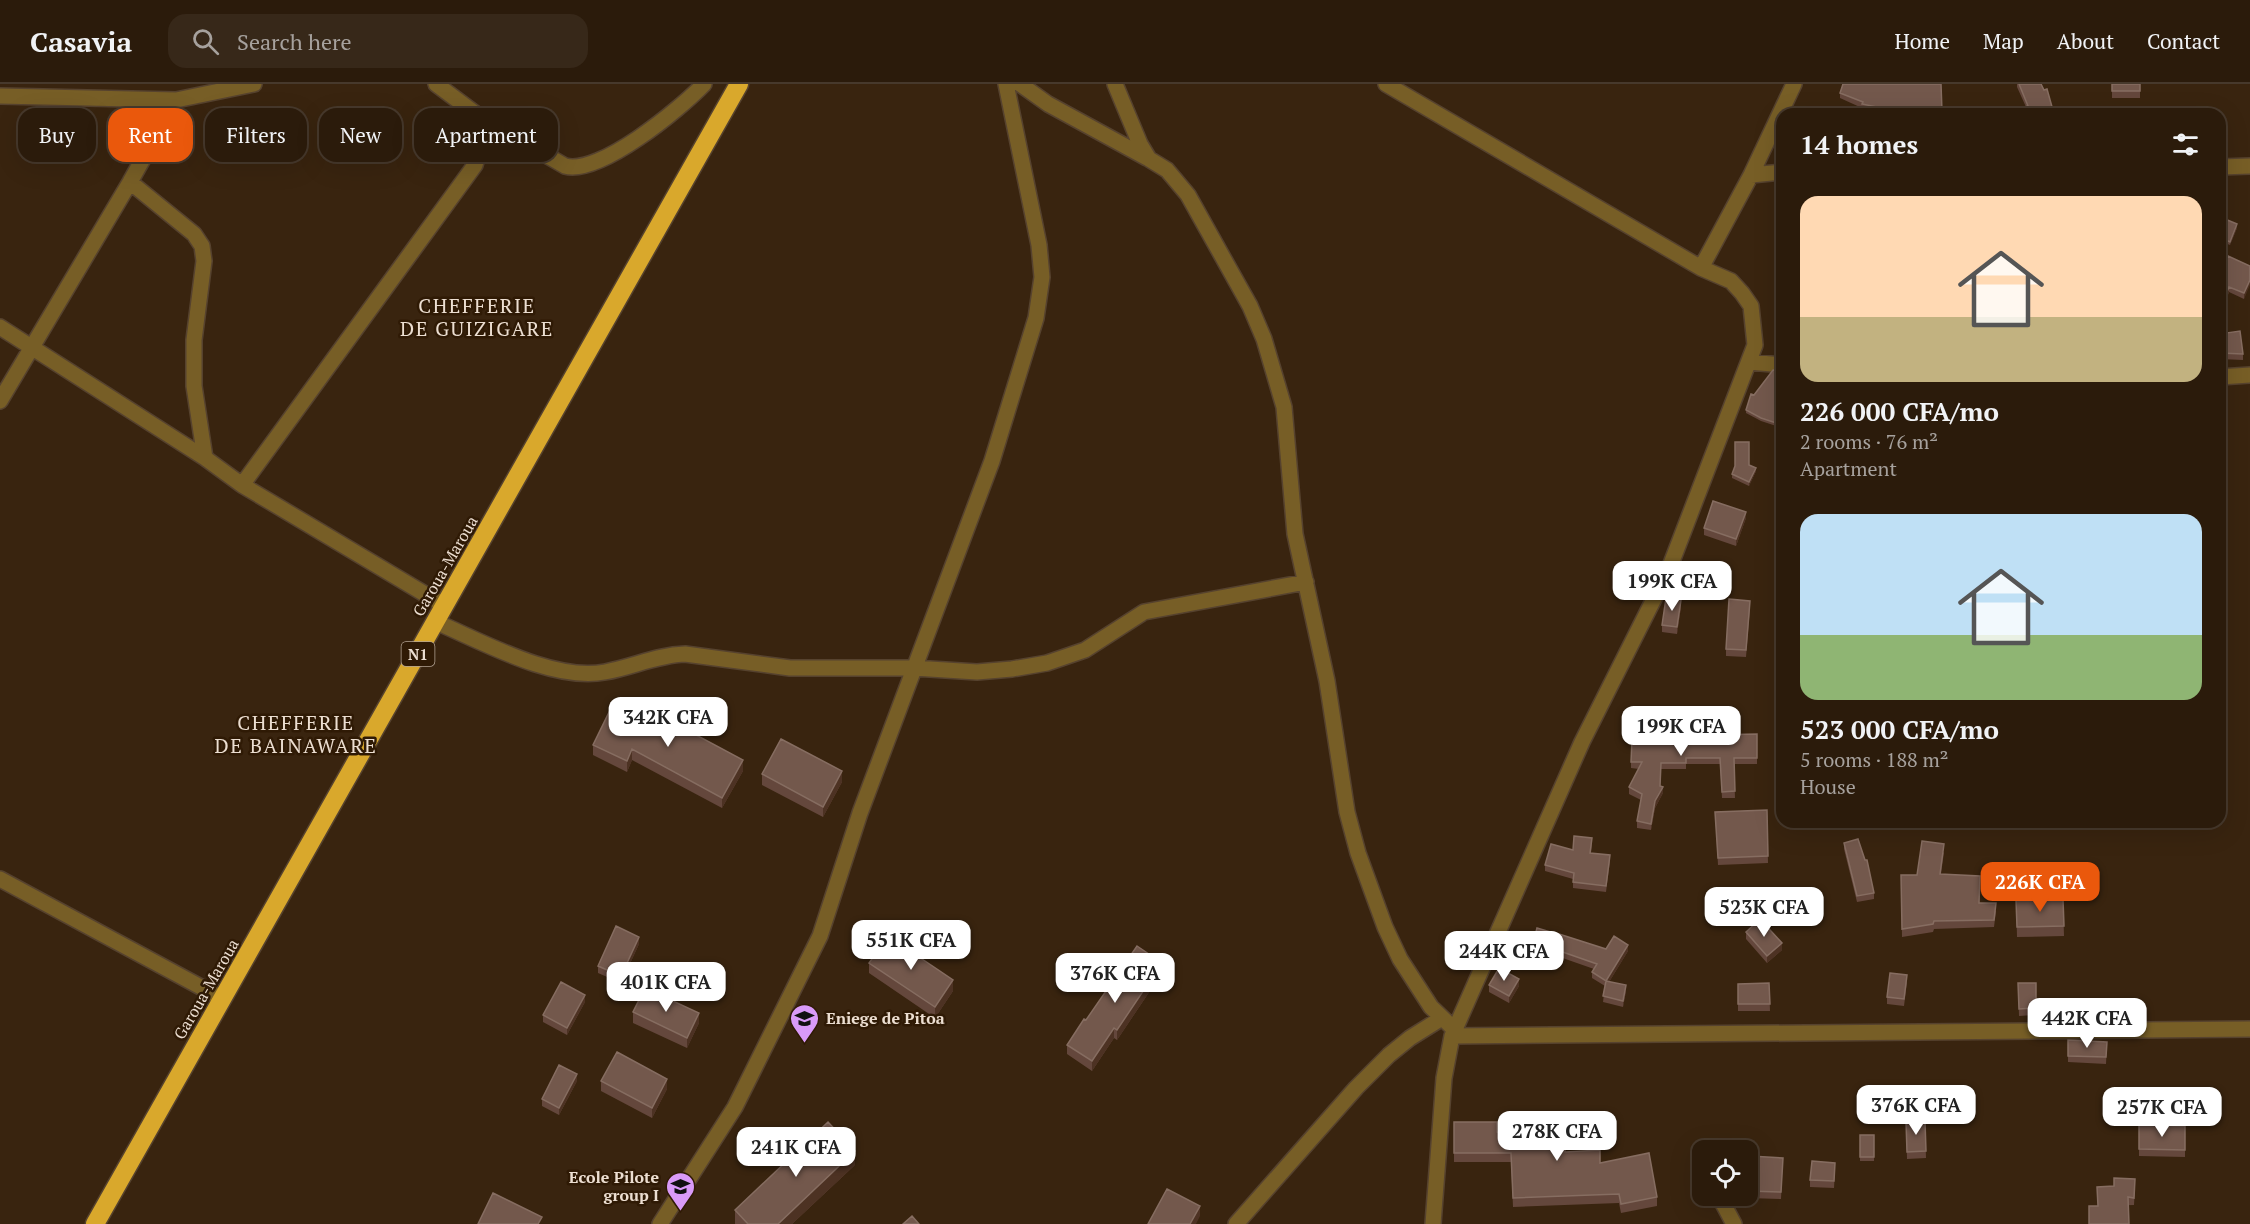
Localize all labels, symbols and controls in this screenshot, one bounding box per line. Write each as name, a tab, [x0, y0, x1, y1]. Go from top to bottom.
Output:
search box	[168, 14, 588, 68]
text: Casavia	[30, 23, 132, 60]
icon: search	[189, 25, 222, 58]
text: Search here	[237, 27, 352, 56]
text: Home	[1894, 27, 1950, 55]
text: Map	[1983, 27, 2024, 55]
text: About	[2057, 27, 2114, 55]
text: Contact	[2147, 27, 2220, 55]
chip: Buy	[18, 108, 96, 162]
chip: Rent	[108, 108, 193, 162]
chip: Filters	[205, 108, 307, 162]
chip: New	[319, 108, 402, 162]
chip: Apartment	[414, 108, 558, 162]
text: 14 homes	[1800, 127, 1918, 161]
icon: filters	[2169, 128, 2202, 161]
icon: home	[1947, 235, 2055, 343]
district label: CHEFFERIE DE GUIZIGARE	[400, 292, 554, 342]
text: 226 000 CFA/mo	[1800, 394, 1999, 428]
text: 2 rooms · 76 m²	[1800, 428, 1938, 455]
text: Apartment	[1800, 455, 1897, 482]
street label: Garoua-Maroua	[407, 512, 483, 620]
icon: home	[1947, 553, 2055, 661]
pin: 199K CFA	[1610, 561, 1734, 612]
text: 199K CFA	[1627, 567, 1717, 594]
road number: N1	[402, 642, 434, 666]
pin: 342K CFA	[606, 697, 730, 748]
text: 342K CFA	[623, 703, 713, 730]
pin: 199K CFA	[1619, 706, 1743, 757]
district label: CHEFFERIE DE BAINAWARE	[214, 709, 378, 759]
text: 199K CFA	[1636, 712, 1726, 739]
text: 523 000 CFA/mo	[1800, 712, 1999, 746]
text: 5 rooms · 188 m²	[1800, 746, 1948, 773]
text: House	[1800, 773, 1856, 800]
pin: 226K CFA	[1978, 862, 2102, 913]
text: 226K CFA	[1995, 868, 2085, 895]
pin: 523K CFA	[1702, 887, 1826, 938]
text: 523K CFA	[1719, 893, 1809, 920]
pin: 551K CFA	[849, 920, 973, 971]
text: 551K CFA	[866, 926, 956, 953]
pin: 244K CFA	[1442, 931, 1566, 982]
street label: Garoua-Maroua	[168, 935, 244, 1043]
text: 244K CFA	[1459, 937, 1549, 964]
pin: 376K CFA	[1053, 953, 1177, 1004]
text: 376K CFA	[1070, 959, 1160, 986]
pin: 401K CFA	[604, 962, 728, 1013]
text: 401K CFA	[621, 968, 711, 995]
pin: 442K CFA	[2025, 998, 2149, 1049]
school or university icon: Eniege de Pitoa	[789, 1002, 821, 1044]
text: 442K CFA	[2042, 1004, 2132, 1031]
place label: Eniege de Pitoa	[826, 1007, 945, 1029]
pin: 376K CFA	[1854, 1085, 1978, 1136]
pin: 257K CFA	[2100, 1087, 2224, 1138]
text: 376K CFA	[1871, 1091, 1961, 1118]
text: 257K CFA	[2117, 1093, 2207, 1120]
pin: 278K CFA	[1495, 1111, 1619, 1162]
text: 278K CFA	[1512, 1117, 1602, 1144]
pin: 241K CFA	[734, 1127, 858, 1178]
text: 241K CFA	[751, 1133, 841, 1160]
map controls	[1692, 1140, 1758, 1206]
button: locate	[1692, 1140, 1758, 1206]
place label: Ecole Pilote group I	[569, 1166, 659, 1206]
school or university icon: Ecole Pilote group I	[664, 1170, 696, 1212]

